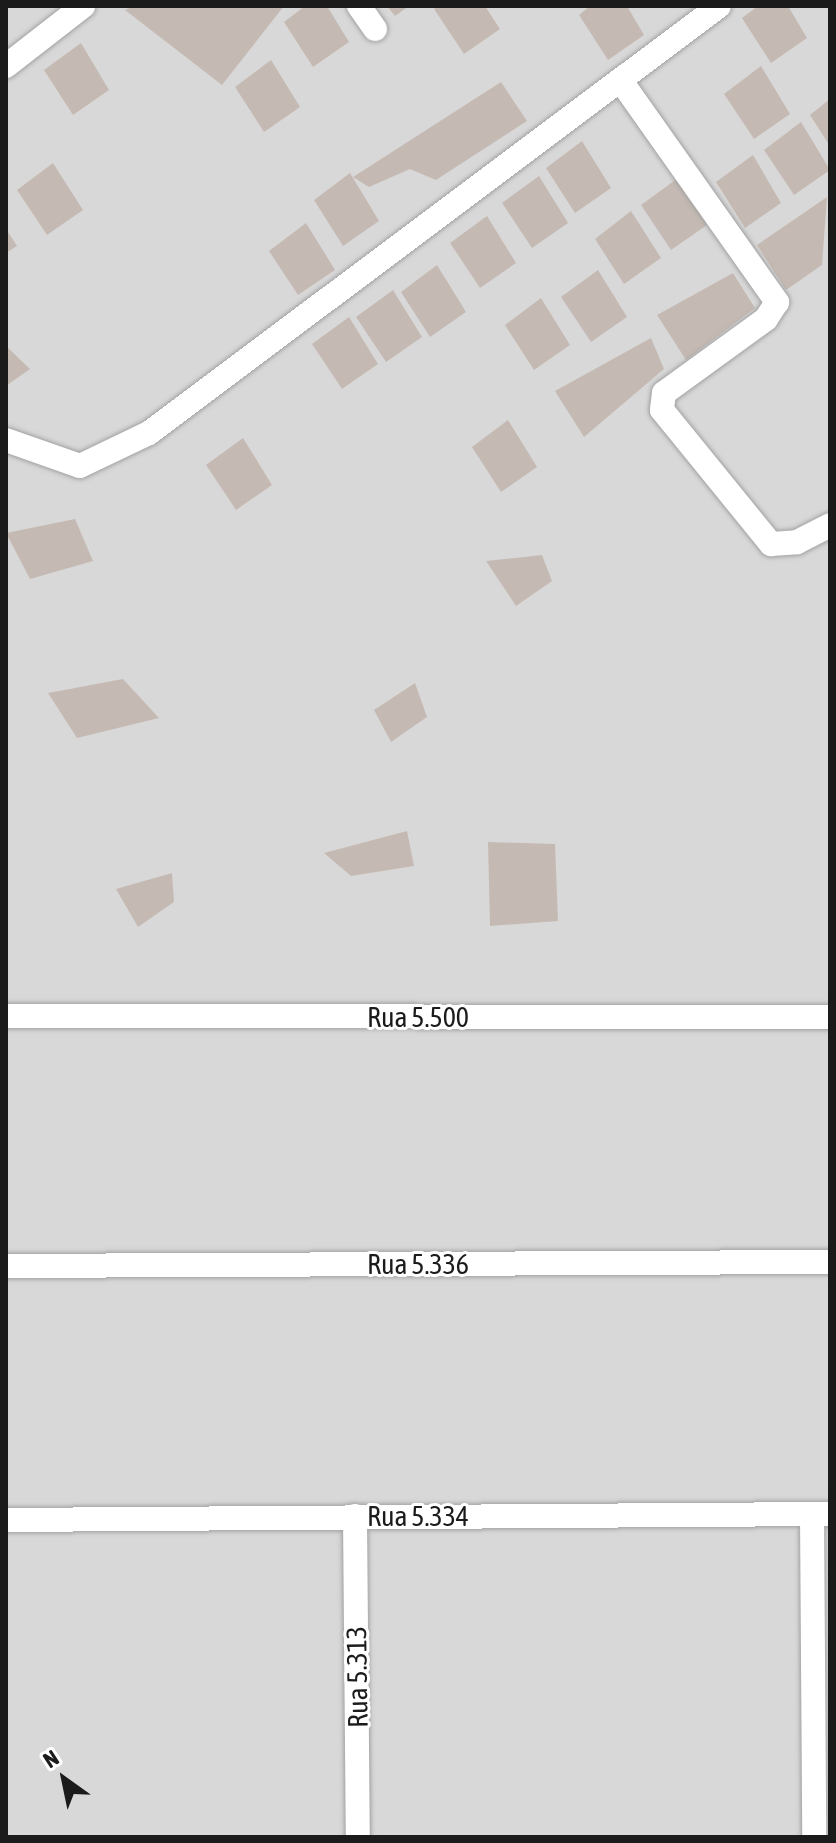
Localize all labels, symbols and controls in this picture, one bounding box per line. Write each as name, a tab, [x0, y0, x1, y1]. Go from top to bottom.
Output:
street label: Rua 5.500	[367, 1000, 469, 1034]
street label: Rua 5.336	[367, 1247, 469, 1281]
street label: Rua 5.334	[367, 1499, 469, 1533]
street label: Rua 5.313	[339, 1626, 375, 1728]
north arrow	[24, 1739, 104, 1819]
text: N	[38, 1744, 63, 1773]

